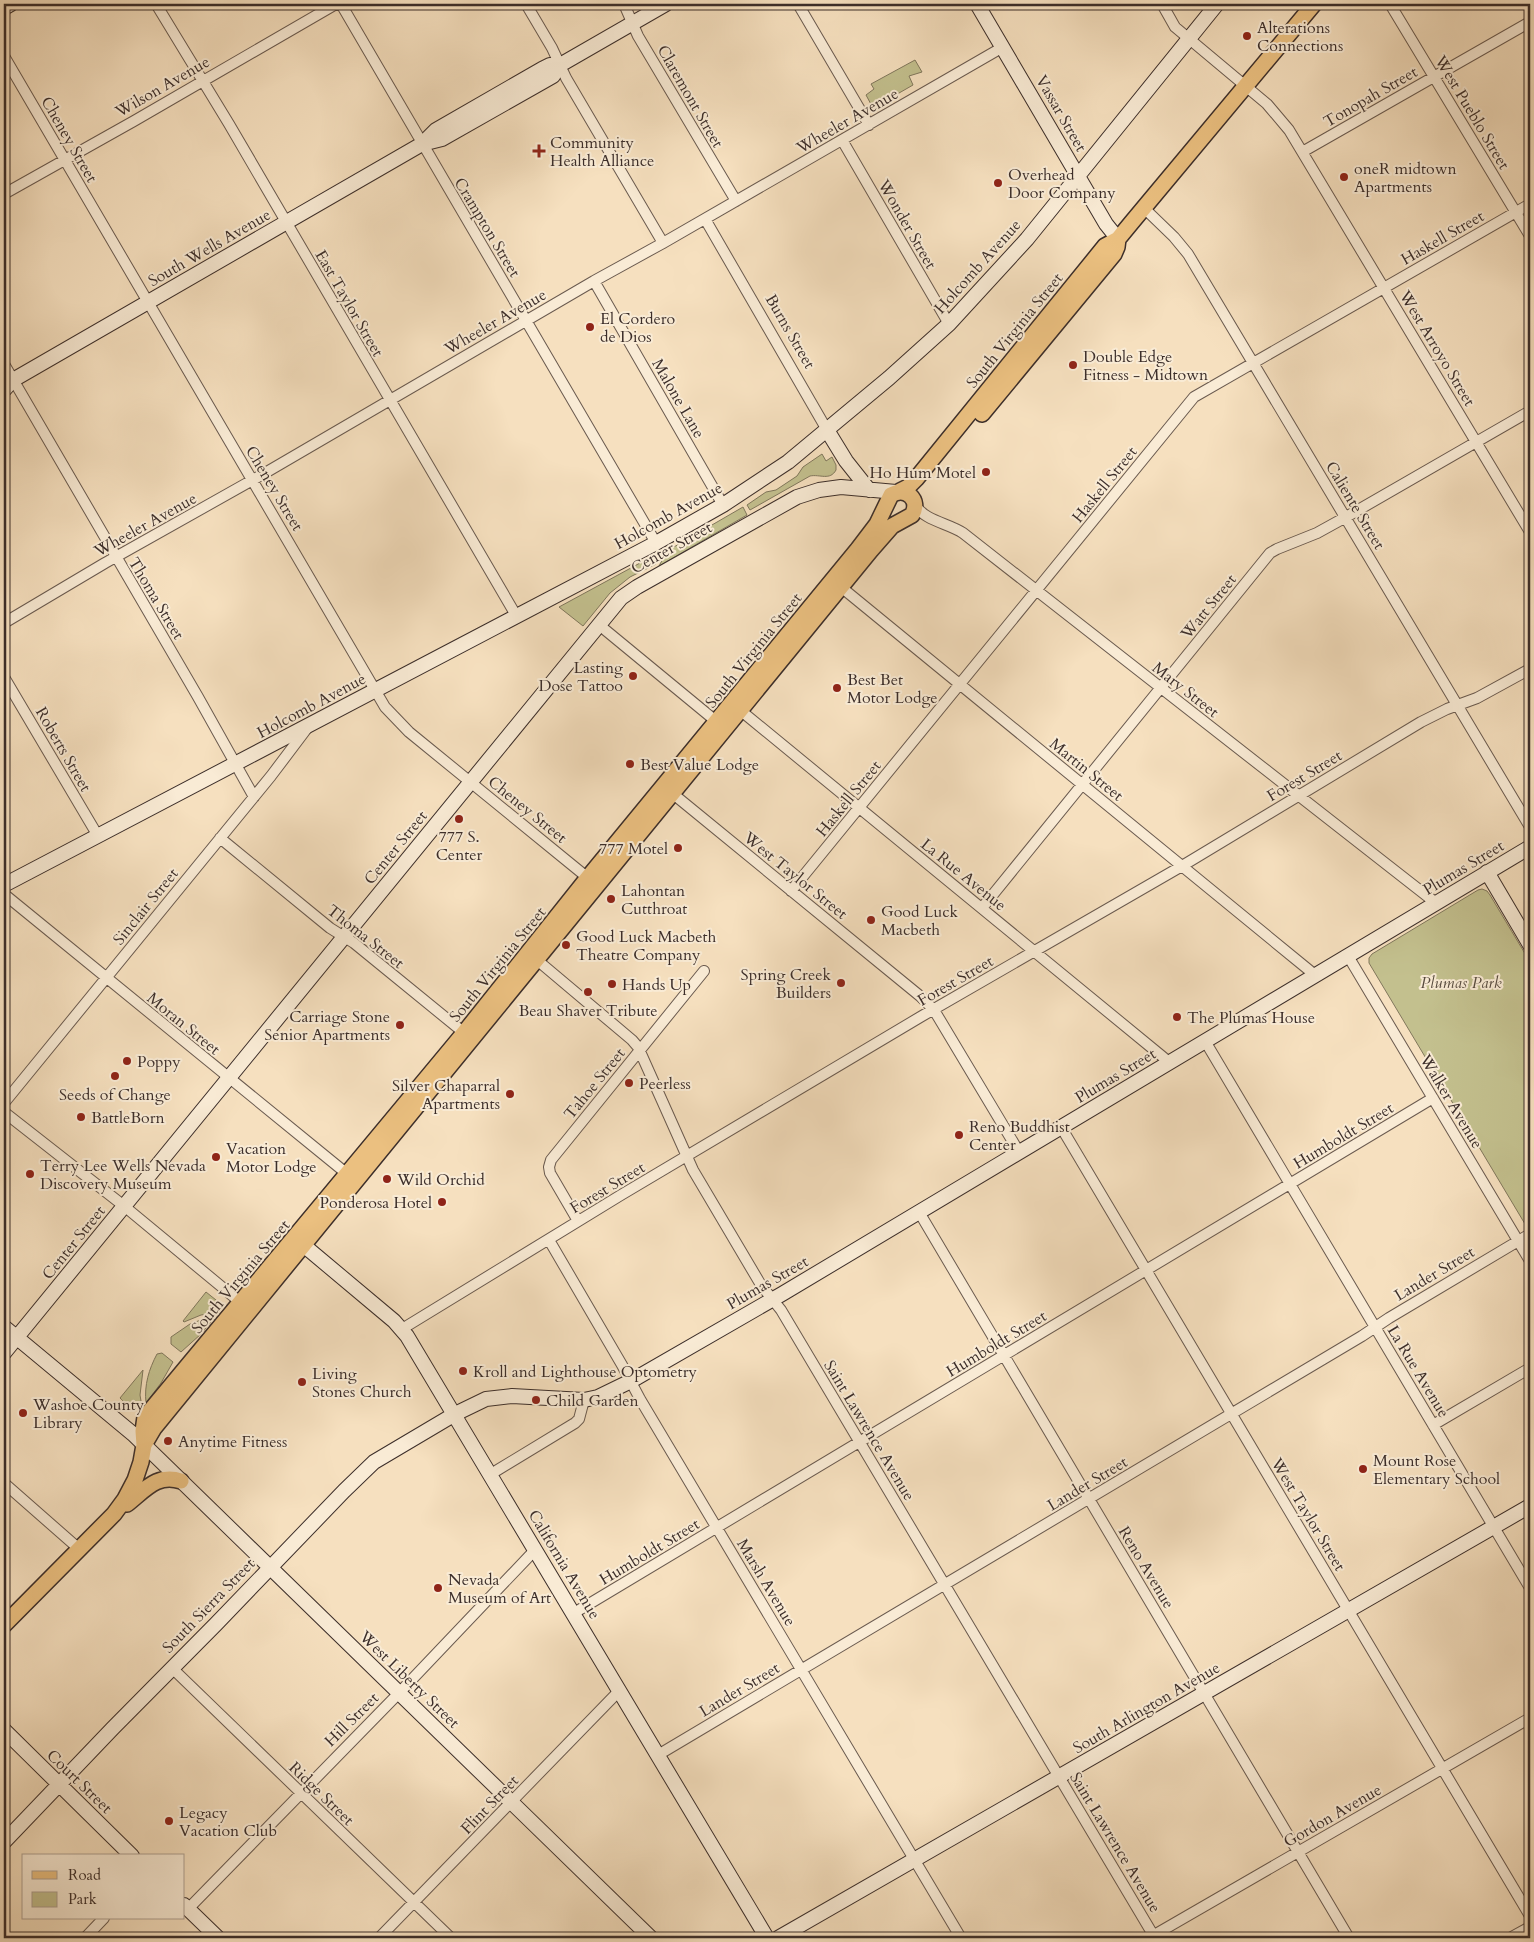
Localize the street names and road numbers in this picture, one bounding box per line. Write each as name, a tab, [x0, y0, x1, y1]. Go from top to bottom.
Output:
street label: Claremont Street	[652, 41, 729, 152]
street label: Wilson Avenue	[110, 51, 214, 123]
street label: West Pueblo Street	[1429, 51, 1515, 174]
street label: Tonopah Street	[1319, 61, 1422, 133]
street label: Vassar Street	[1030, 71, 1092, 156]
street label: Wheeler Avenue	[792, 83, 903, 159]
street label: Cheney Street	[36, 92, 103, 187]
street label: Crampton Street	[449, 174, 526, 281]
street label: Wonder Street	[872, 175, 942, 273]
street label: South Wells Avenue	[144, 204, 275, 292]
street label: Haskell Street	[1397, 205, 1488, 270]
street label: Holcomb Avenue	[929, 215, 1026, 319]
street label: East Taylor Street	[310, 246, 389, 361]
street label: South Virginia Street	[961, 268, 1068, 393]
street label: Wheeler Avenue	[440, 284, 551, 360]
street label: West Arroyo Street	[1393, 286, 1480, 410]
street label: Burns Street	[760, 290, 820, 373]
street label: Malone Lane	[647, 355, 710, 442]
street label: Cheney Street	[240, 442, 308, 535]
street label: Haskell Street	[1067, 442, 1142, 527]
street label: Caliente Street	[1320, 457, 1390, 554]
street label: Holcomb Avenue	[611, 477, 726, 555]
street label: Wheeler Avenue	[89, 488, 201, 563]
street label: Center Street	[627, 517, 716, 579]
street label: Thoma Street	[123, 553, 189, 644]
street label: Watt Street	[1175, 570, 1242, 644]
street label: South Virginia Street	[700, 588, 807, 713]
street label: Mary Street	[1147, 657, 1223, 723]
street label: Holcomb Avenue	[253, 668, 370, 744]
street label: Roberts Street	[30, 703, 96, 796]
street label: Martin Street	[1045, 733, 1128, 806]
street label: Forest Street	[1263, 745, 1346, 807]
street label: Haskell Street	[811, 756, 886, 841]
street label: Cheney Street	[483, 771, 572, 848]
street label: Center Street	[359, 806, 433, 889]
street label: West Taylor Street	[738, 826, 852, 925]
street label: La Rue Avenue	[916, 833, 1011, 916]
street label: Plumas Street	[1419, 835, 1508, 901]
street label: Sinclair Street	[108, 864, 184, 950]
street label: Thoma Street	[322, 900, 409, 974]
street label: South Virginia Street	[444, 902, 551, 1027]
street label: Forest Street	[914, 950, 997, 1011]
street label: Moran Street	[142, 987, 225, 1060]
street label: Tahoe Street	[559, 1043, 630, 1124]
street label: Plumas Street	[1071, 1043, 1160, 1109]
street label: Walker Avenue	[1414, 1049, 1488, 1153]
street label: Humboldt Street	[1289, 1097, 1398, 1174]
street label: Forest Street	[566, 1157, 649, 1219]
street label: Center Street	[37, 1201, 111, 1284]
street label: South Virginia Street	[187, 1215, 295, 1338]
street label: Lander Street	[1390, 1241, 1479, 1306]
street label: Plumas Street	[723, 1251, 812, 1315]
street label: Humboldt Street	[942, 1305, 1051, 1382]
street label: La Rue Avenue	[1382, 1321, 1454, 1422]
street label: Saint Lawrence Avenue	[818, 1356, 920, 1505]
street label: Lander Street	[1043, 1451, 1132, 1516]
street label: West Taylor Street	[1265, 1453, 1351, 1575]
street label: California Avenue	[523, 1506, 605, 1623]
street label: Humboldt Street	[595, 1513, 704, 1590]
street label: Reno Avenue	[1113, 1522, 1179, 1613]
street label: Marsh Avenue	[731, 1535, 801, 1630]
street label: South Sierra Street	[157, 1553, 260, 1658]
street label: West Liberty Street	[354, 1625, 464, 1733]
street label: Lander Street	[695, 1657, 784, 1722]
street label: South Arlington Avenue	[1069, 1657, 1224, 1759]
street label: Hill Street	[320, 1688, 384, 1752]
street label: Court Street	[42, 1745, 117, 1819]
street label: Ridge Street	[284, 1757, 359, 1831]
street label: Saint Lawrence Avenue	[1064, 1768, 1166, 1917]
street label: Flint Street	[456, 1770, 524, 1839]
street label: Gordon Avenue	[1280, 1779, 1385, 1853]

